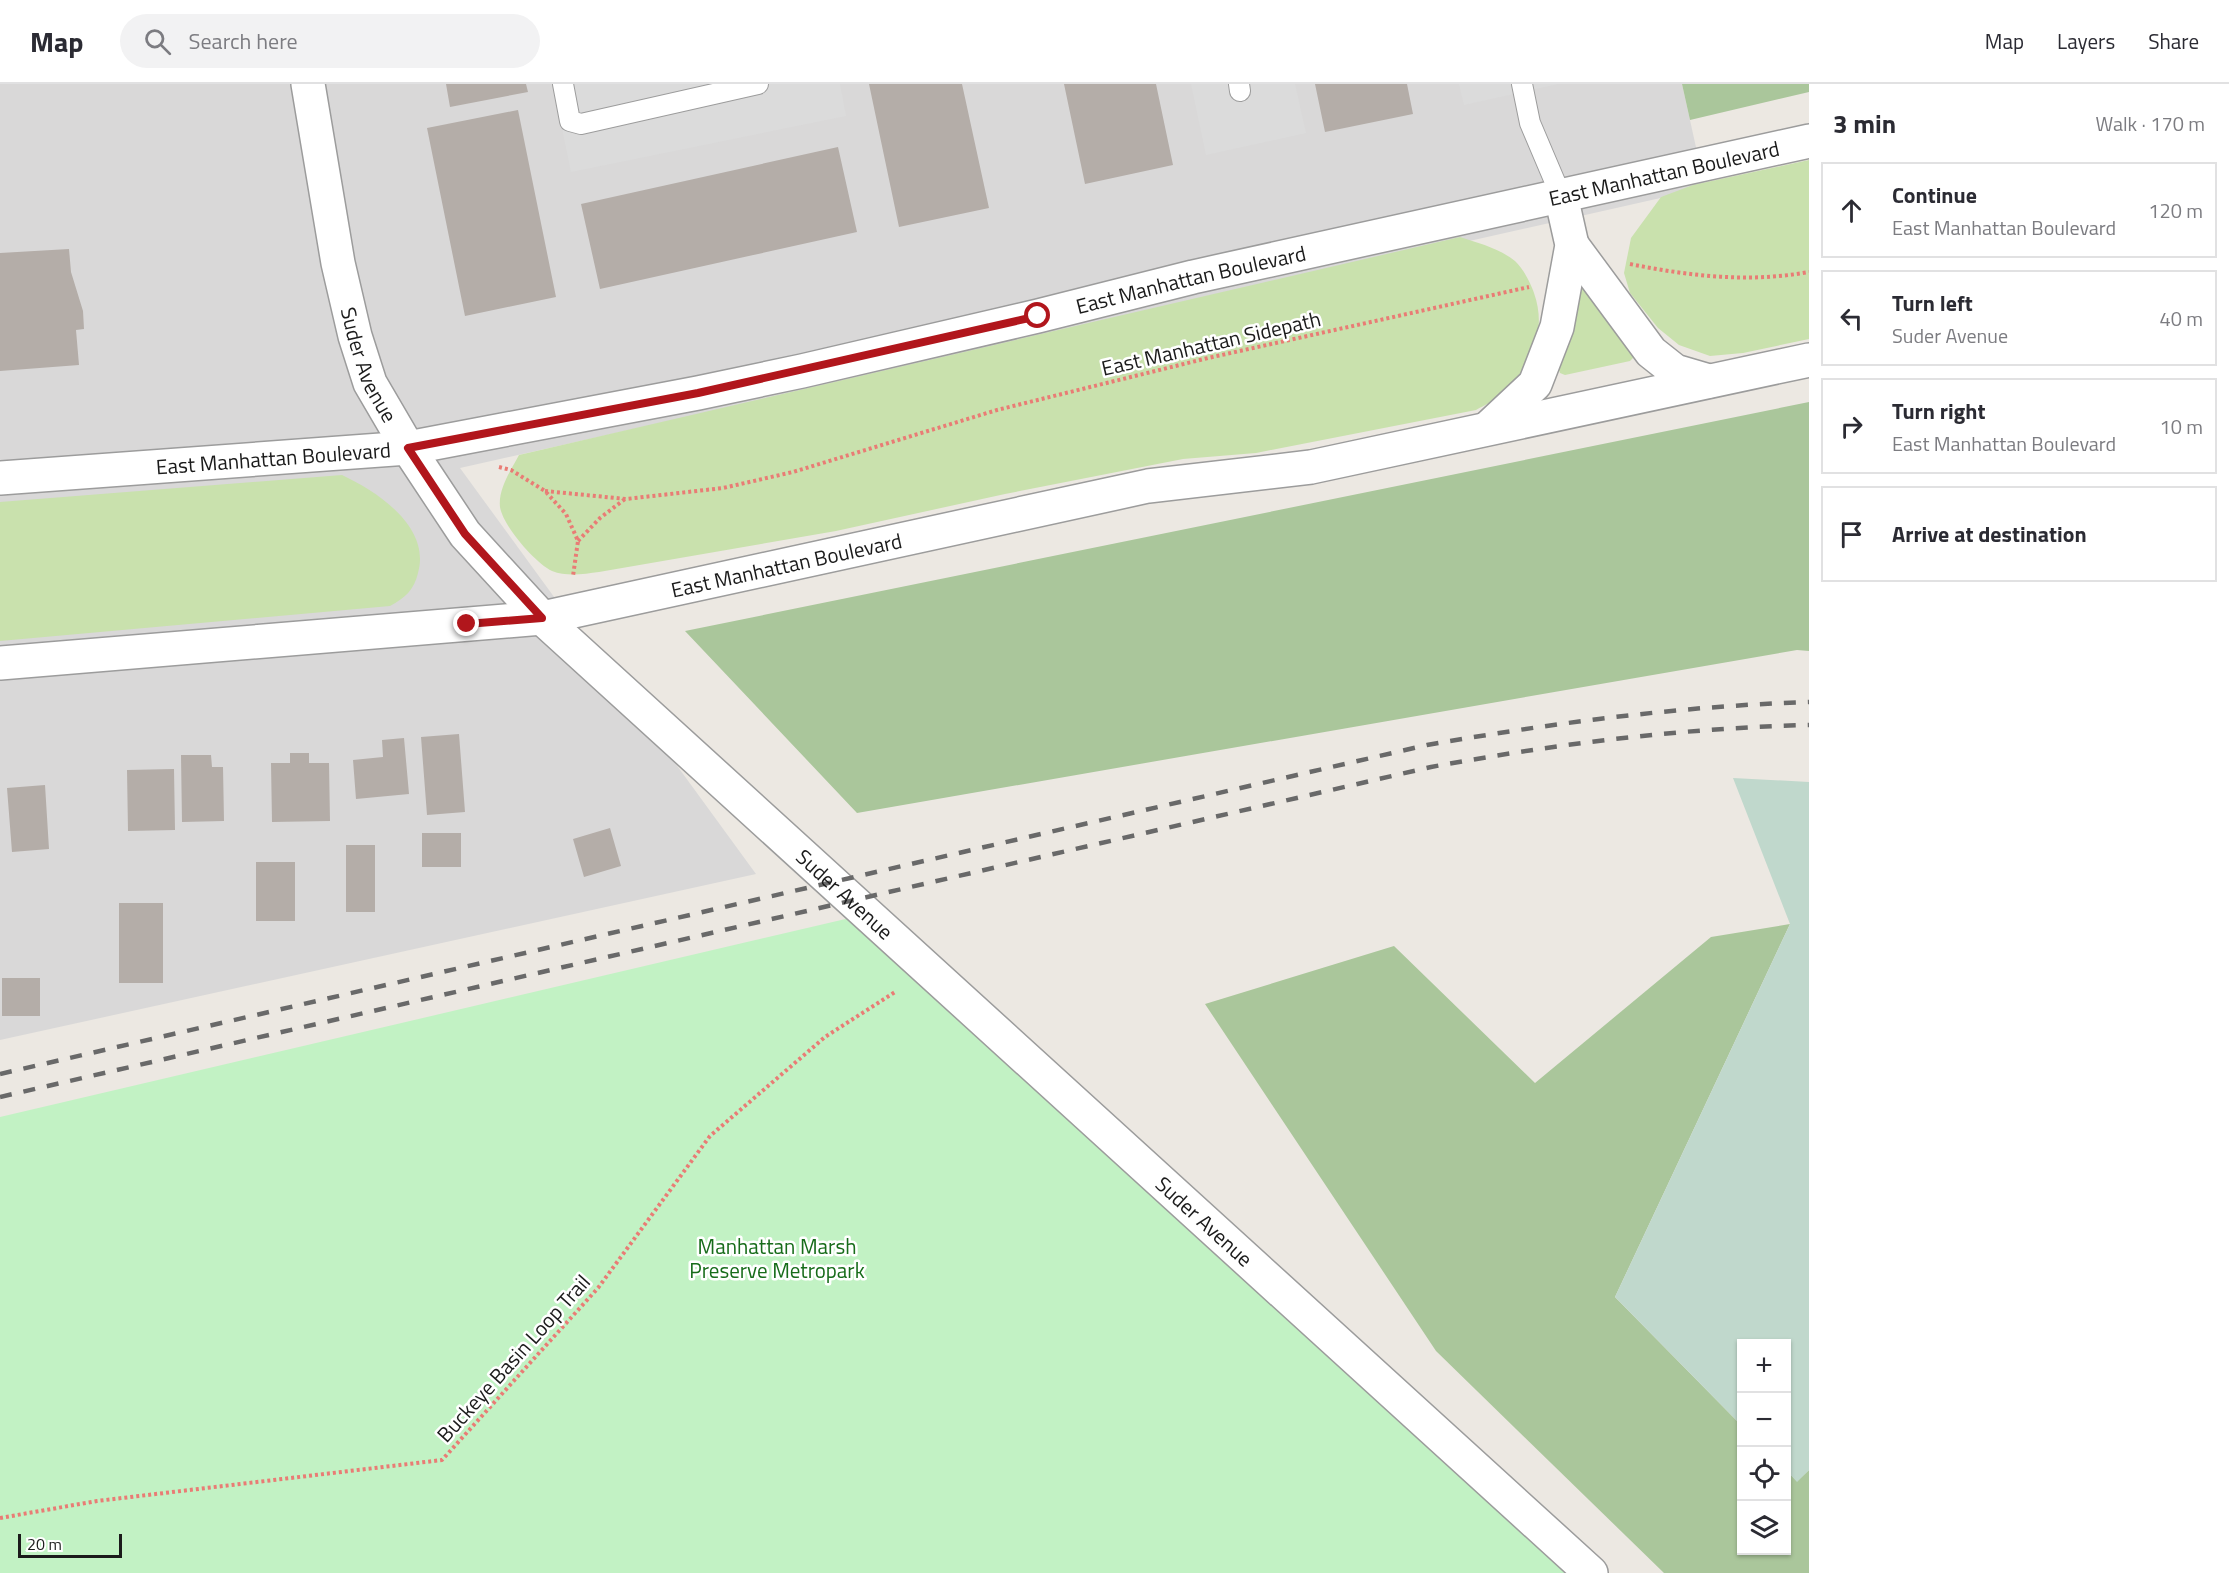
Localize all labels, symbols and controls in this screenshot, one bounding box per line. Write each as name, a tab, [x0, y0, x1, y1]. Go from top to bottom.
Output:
search box	[120, 14, 540, 68]
text: Map	[30, 20, 84, 63]
text: Search here	[189, 24, 298, 58]
icon: search	[141, 25, 174, 58]
text: Map	[1985, 25, 2024, 57]
text: Layers	[2057, 25, 2115, 57]
text: Share	[2148, 25, 2199, 57]
text: 3 min	[1833, 104, 1896, 143]
text: Walk · 170 m	[2096, 108, 2205, 139]
street label: East Manhattan Boulevard	[1546, 132, 1782, 214]
text: Continue	[1892, 178, 1977, 212]
icon: ahead	[1835, 194, 1868, 227]
text: 120 m	[2148, 195, 2203, 226]
text: East Manhattan Boulevard	[1892, 212, 2116, 243]
street label: East Manhattan Boulevard	[1072, 237, 1309, 322]
text: Turn left	[1892, 286, 1973, 320]
route start	[1024, 302, 1050, 328]
street label: East Manhattan Sidepath	[1098, 302, 1324, 384]
icon: left	[1835, 302, 1868, 335]
text: 40 m	[2159, 303, 2203, 334]
street label: Suder Avenue	[333, 304, 406, 428]
text: Suder Avenue	[1892, 320, 2008, 351]
text: Turn right	[1892, 394, 1986, 428]
icon: right	[1835, 410, 1868, 443]
text: 10 m	[2159, 411, 2203, 442]
text: East Manhattan Boulevard	[1892, 428, 2116, 459]
street label: East Manhattan Boulevard	[155, 433, 392, 482]
text: Arrive at destination	[1892, 517, 2087, 551]
icon: arrive	[1835, 518, 1868, 551]
street label: East Manhattan Boulevard	[668, 524, 905, 605]
route end	[453, 610, 479, 636]
street label: Suder Avenue	[789, 841, 901, 947]
street label: Suder Avenue	[1149, 1168, 1260, 1274]
park label: Manhattan Marsh Preserve Metropark	[689, 1230, 865, 1286]
street label: Buckeye Basin Loop Trail	[429, 1267, 597, 1449]
map controls	[1737, 1339, 1791, 1555]
button: +	[1737, 1339, 1791, 1393]
button: −	[1737, 1393, 1791, 1447]
button: locate	[1737, 1447, 1791, 1501]
button: layers	[1737, 1501, 1791, 1555]
scale bar	[18, 1531, 122, 1558]
text: 20 m	[27, 1532, 62, 1556]

